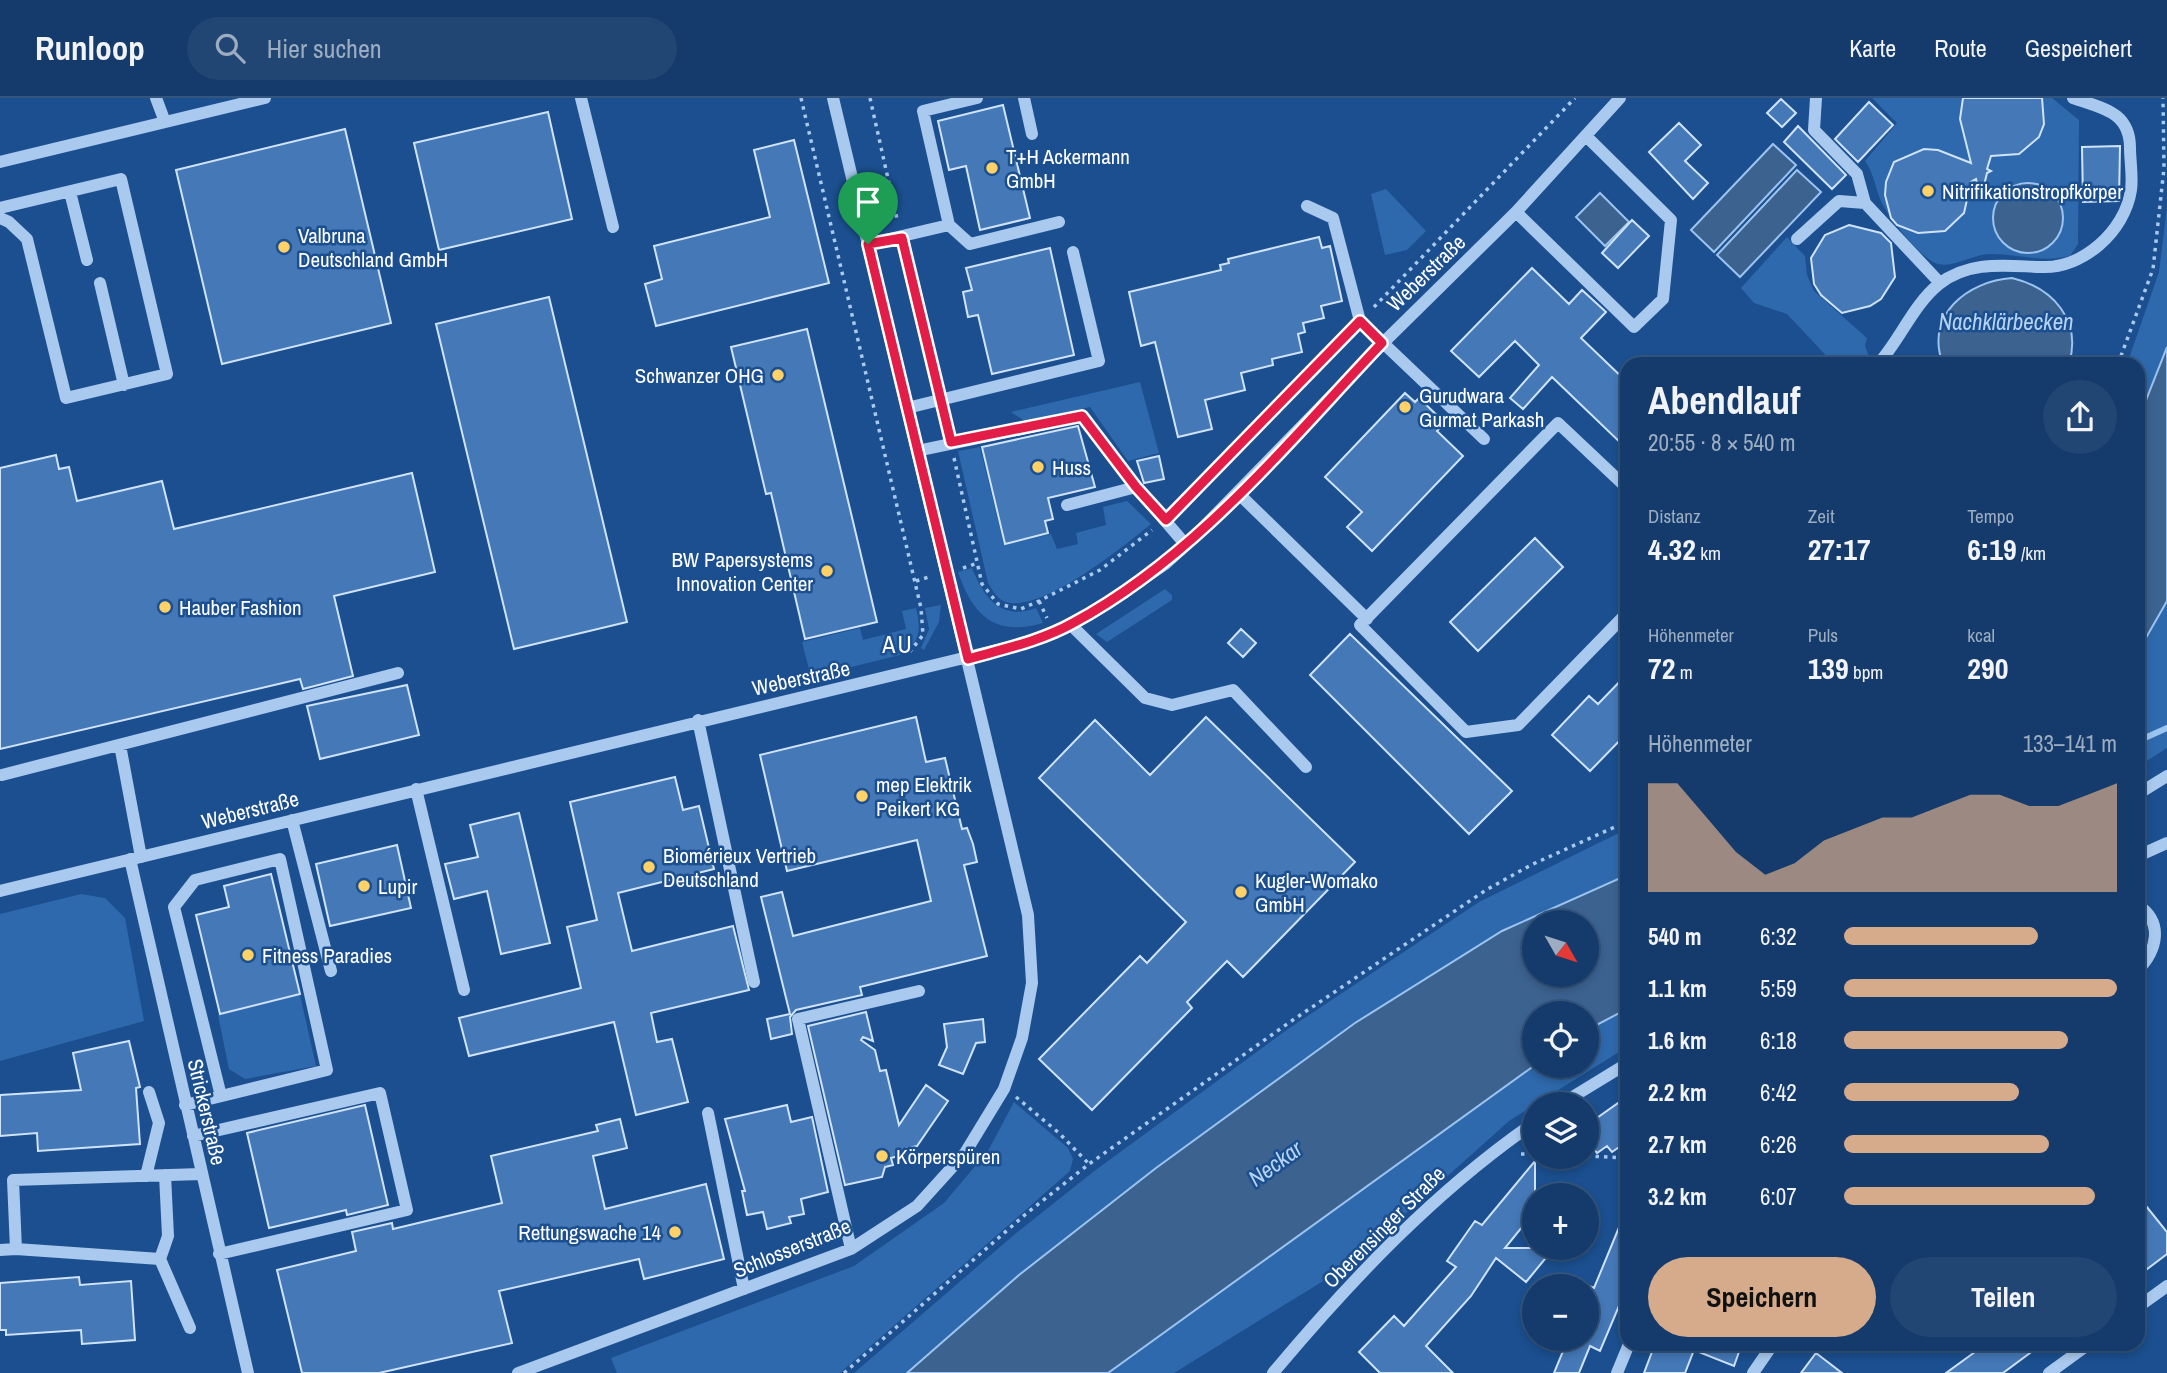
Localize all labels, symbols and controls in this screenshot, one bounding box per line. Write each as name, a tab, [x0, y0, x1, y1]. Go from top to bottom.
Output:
search box	[187, 17, 677, 80]
text: Runloop	[35, 26, 145, 70]
icon: search	[211, 29, 249, 67]
text: Hier suchen	[267, 31, 382, 66]
text: Karte	[1849, 32, 1896, 64]
text: Route	[1934, 32, 1987, 64]
text: Gespeichert	[2025, 32, 2132, 64]
place label: T+H Ackermann GmbH	[1006, 142, 1130, 195]
marker: T+H Ackermann GmbH	[984, 160, 1000, 176]
pin	[838, 172, 898, 244]
place label: Nitrifikationstropfkörper	[1942, 177, 2123, 206]
icon: arrive	[849, 183, 887, 221]
marker: Nitrifikationstropfkörper	[1920, 183, 1936, 199]
place label: Valbruna Deutschland GmbH	[298, 221, 448, 274]
street label: Weberstraße	[1380, 228, 1472, 318]
marker: Valbruna Deutschland GmbH	[276, 239, 292, 255]
water label: Nachklärbecken	[1938, 306, 2074, 337]
place label: Schwanzer OHG	[635, 361, 764, 390]
marker: Schwanzer OHG	[770, 367, 786, 383]
text: Abendlauf	[1648, 375, 1800, 426]
button: share	[2043, 380, 2117, 454]
place label: Gurudwara Gurmat Parkash	[1419, 381, 1544, 434]
marker: Gurudwara Gurmat Parkash	[1397, 399, 1413, 415]
text: 20:55 · 8 × 540 m	[1648, 427, 1795, 458]
place label: Huss	[1052, 453, 1091, 482]
marker: Huss	[1030, 459, 1046, 475]
text: Distanz	[1648, 503, 1701, 529]
text: Zeit	[1808, 503, 1835, 529]
text: Tempo	[1967, 503, 2014, 529]
text: 4.32	[1648, 529, 1696, 569]
text: 27:17	[1808, 529, 1871, 569]
text: 6:19	[1967, 529, 2017, 569]
text: km	[1696, 540, 1721, 566]
text: /km	[2017, 540, 2046, 566]
place label: BW Papersystems Innovation Center	[671, 545, 813, 598]
marker: BW Papersystems Innovation Center	[819, 563, 835, 579]
place label: Hauber Fashion	[179, 593, 302, 622]
marker: Hauber Fashion	[157, 599, 173, 615]
text: Höhenmeter	[1648, 622, 1734, 648]
text: Puls	[1808, 622, 1838, 648]
text: kcal	[1967, 622, 1995, 648]
district label: AU	[881, 628, 914, 660]
text: 72	[1648, 648, 1675, 688]
text: 139	[1808, 648, 1849, 688]
text: 290	[1967, 648, 2008, 688]
street label: Weberstraße	[749, 654, 853, 702]
text: m	[1675, 659, 1693, 685]
text: bpm	[1849, 659, 1883, 685]
text: Höhenmeter	[1648, 728, 1752, 759]
text: 133–141 m	[2023, 728, 2117, 759]
place label: mep Elektrik Peikert KG	[876, 770, 972, 823]
street label: Weberstraße	[198, 784, 302, 836]
marker: mep Elektrik Peikert KG	[854, 788, 870, 804]
place label: Biomérieux Vertrieb Deutschland	[663, 841, 816, 894]
marker: Biomérieux Vertrieb Deutschland	[641, 859, 657, 875]
place label: Kugler-Womako GmbH	[1255, 866, 1378, 919]
place label: Lupir	[378, 872, 418, 901]
marker: Lupir	[356, 878, 372, 894]
marker: Kugler-Womako GmbH	[1233, 884, 1249, 900]
north arrow	[1522, 910, 1600, 987]
map controls	[1522, 910, 1599, 1351]
text: 540 m	[1648, 921, 1701, 952]
text: 6:32	[1760, 921, 1797, 952]
place label: Fitness Paradies	[262, 941, 392, 970]
marker: Fitness Paradies	[240, 947, 256, 963]
text: 1.1 km	[1648, 973, 1707, 1004]
text: 5:59	[1760, 973, 1797, 1004]
button: locate	[1522, 1001, 1599, 1078]
text: 1.6 km	[1648, 1025, 1707, 1056]
text: 6:18	[1760, 1025, 1797, 1056]
street label: Strickerstraße	[181, 1056, 233, 1168]
text: 2.2 km	[1648, 1077, 1707, 1108]
text: 6:42	[1760, 1077, 1797, 1108]
button: layers	[1522, 1092, 1599, 1169]
text: 2.7 km	[1648, 1129, 1707, 1160]
text: 6:26	[1760, 1129, 1797, 1160]
water label: Neckar	[1242, 1132, 1309, 1193]
place label: Körperspüren	[896, 1142, 1000, 1171]
marker: Körperspüren	[874, 1148, 890, 1164]
street label: Oberensinger Straße	[1317, 1160, 1451, 1294]
text: 3.2 km	[1648, 1181, 1707, 1212]
text: 6:07	[1760, 1181, 1797, 1212]
button: +	[1522, 1183, 1599, 1260]
street label: Schlosserstraße	[729, 1211, 855, 1285]
place label: Rettungswache 14	[518, 1218, 661, 1247]
marker: Rettungswache 14	[667, 1224, 683, 1240]
button: Speichern	[1648, 1257, 1876, 1337]
button: Teilen	[1890, 1257, 2117, 1337]
button: −	[1522, 1274, 1599, 1351]

